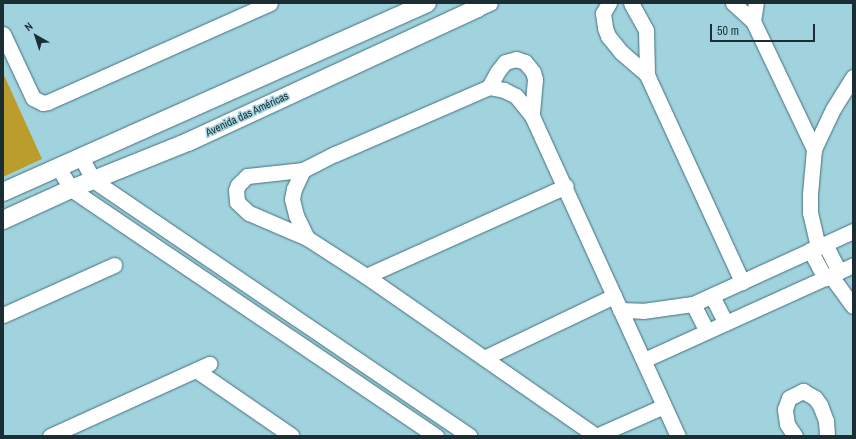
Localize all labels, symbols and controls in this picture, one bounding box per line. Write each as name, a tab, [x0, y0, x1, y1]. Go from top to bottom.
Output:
north arrow	[16, 16, 56, 56]
scale bar	[712, 16, 817, 42]
text: N	[22, 19, 35, 34]
text: 50 m	[717, 23, 739, 39]
street label: Avenida das Américas	[203, 89, 291, 139]

